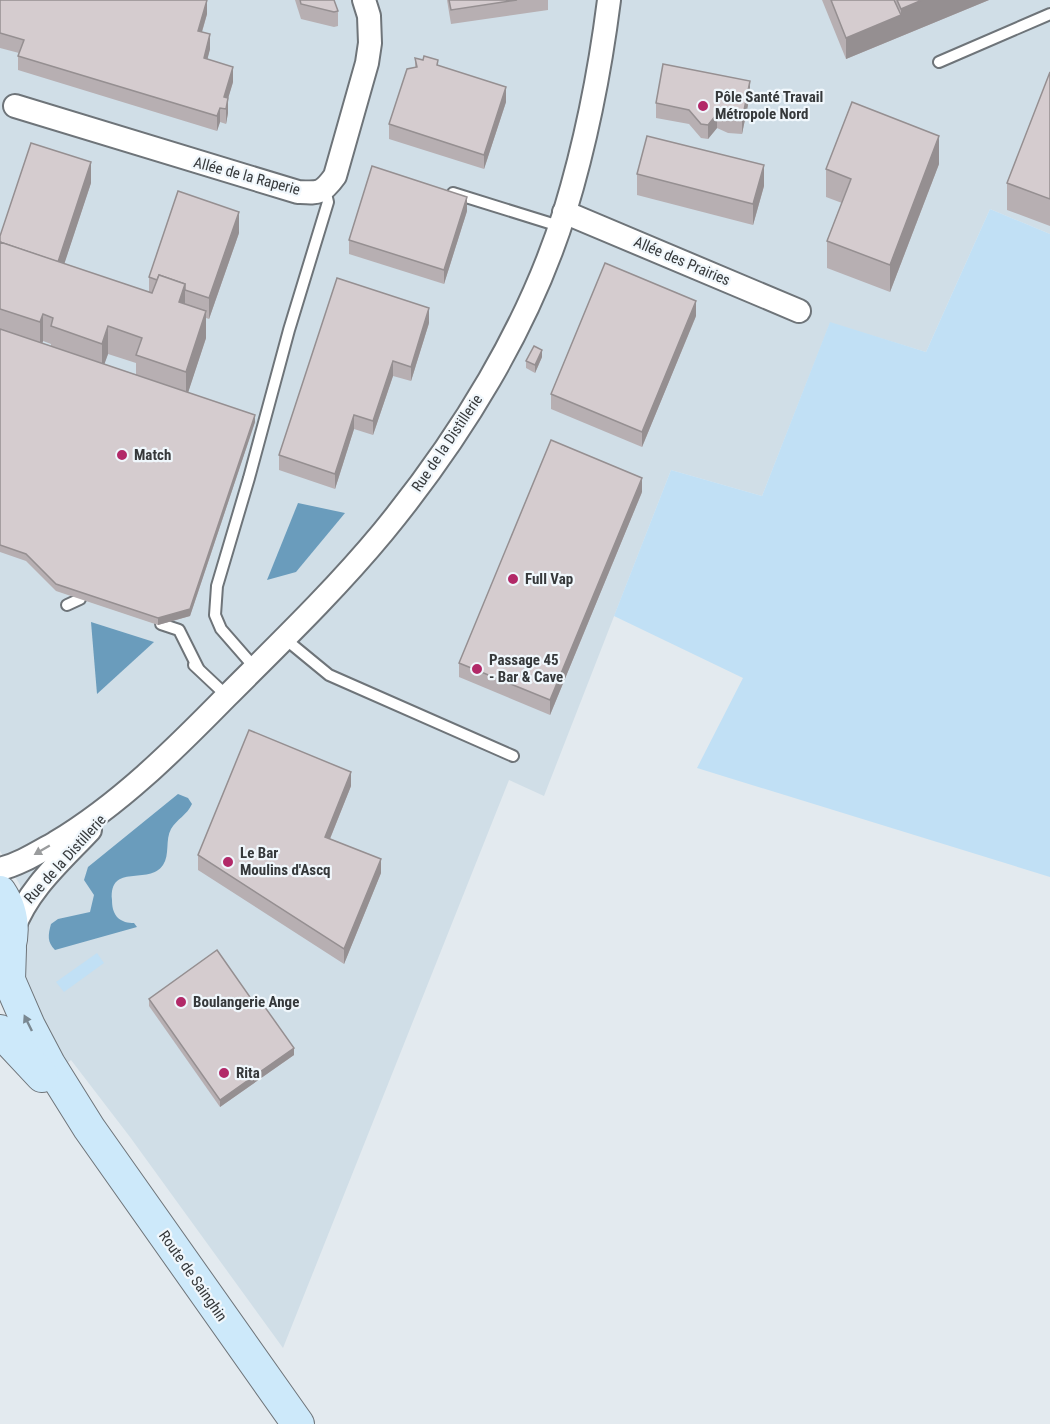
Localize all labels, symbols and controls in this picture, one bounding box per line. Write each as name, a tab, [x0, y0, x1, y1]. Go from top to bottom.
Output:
place label: Pôle Santé Travail Métropole Nord	[715, 88, 823, 123]
marker: Pôle Santé Travail Métropole Nord	[696, 99, 710, 113]
street label: Allée de la Raperie	[192, 153, 302, 199]
street label: Allée des Prairies	[631, 233, 733, 289]
street label: Rue de la Distillerie	[408, 391, 486, 495]
place label: Match	[134, 446, 171, 464]
marker: Match	[115, 448, 129, 462]
place label: Full Vap	[525, 570, 573, 588]
marker: Full Vap	[506, 572, 520, 586]
place label: Passage 45 - Bar & Cave	[489, 651, 563, 686]
marker: Passage 45 - Bar & Cave	[470, 662, 484, 676]
street label: Rue de la Distillerie	[20, 811, 110, 907]
place label: Le Bar Moulins d'Ascq	[240, 844, 331, 879]
one-way arrow	[33, 845, 50, 855]
marker: Le Bar Moulins d'Ascq	[221, 855, 235, 869]
place label: Boulangerie Ange	[193, 993, 299, 1011]
marker: Boulangerie Ange	[174, 995, 188, 1009]
one-way arrow	[23, 1014, 33, 1032]
place label: Rita	[236, 1064, 260, 1082]
marker: Rita	[217, 1066, 231, 1080]
street label: Route de Sainghin	[155, 1227, 231, 1325]

